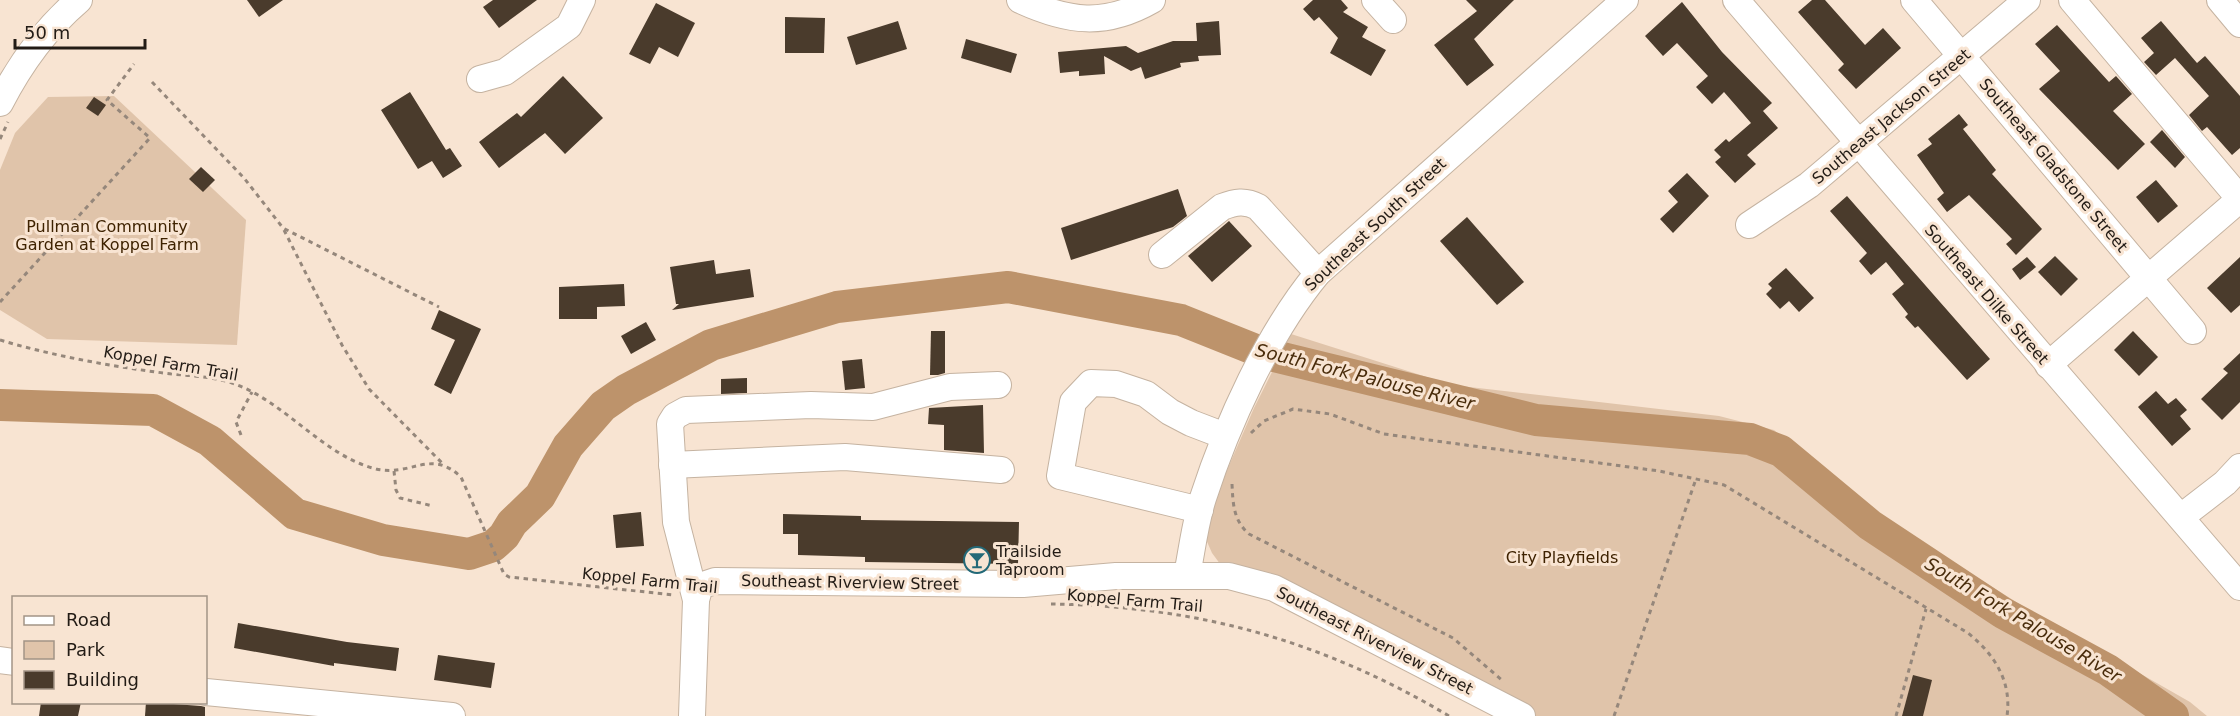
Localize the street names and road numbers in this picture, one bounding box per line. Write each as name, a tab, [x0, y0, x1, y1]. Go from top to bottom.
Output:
street label: Southeast Jackson Street	[1808, 45, 1974, 188]
street label: Southeast Gladstone Street	[1975, 75, 2132, 256]
street label: Southeast South Street	[1301, 154, 1450, 295]
street label: Southeast Dilke Street	[1921, 220, 2053, 368]
street label: Koppel Farm Trail	[102, 342, 240, 385]
street label: Koppel Farm Trail	[581, 564, 719, 597]
street label: Southeast Riverview Street	[741, 571, 959, 594]
street label: Southeast Riverview Street	[1273, 583, 1476, 698]
street label: Koppel Farm Trail	[1066, 585, 1204, 616]

